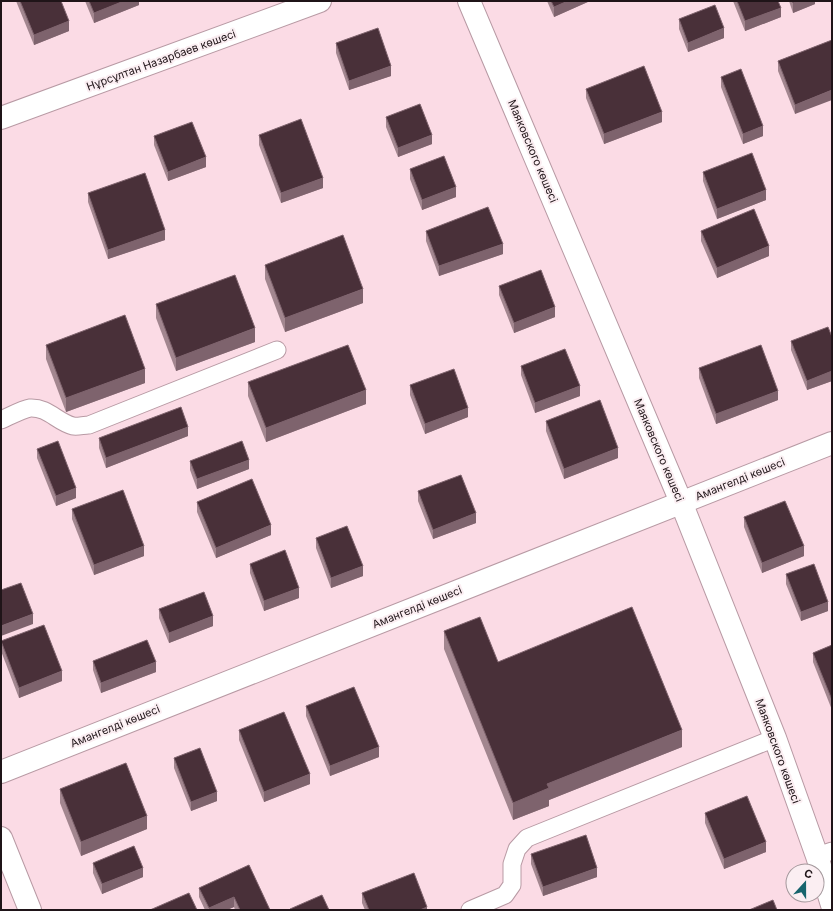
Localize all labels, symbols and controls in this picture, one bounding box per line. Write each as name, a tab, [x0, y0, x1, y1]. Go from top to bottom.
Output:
street label: Нұрсұлтан Назарбаев көшесі	[84, 26, 238, 94]
street label: Маяковского көшесі	[505, 97, 561, 205]
street label: Маяковского көшесі	[631, 396, 687, 504]
street label: Амангелді көшесі	[693, 455, 787, 503]
street label: Амангелді көшесі	[370, 583, 464, 631]
street label: Маяковского көшесі	[753, 697, 803, 805]
street label: Амангелді көшесі	[68, 702, 162, 750]
north arrow	[785, 863, 825, 903]
text: С	[802, 866, 815, 882]

